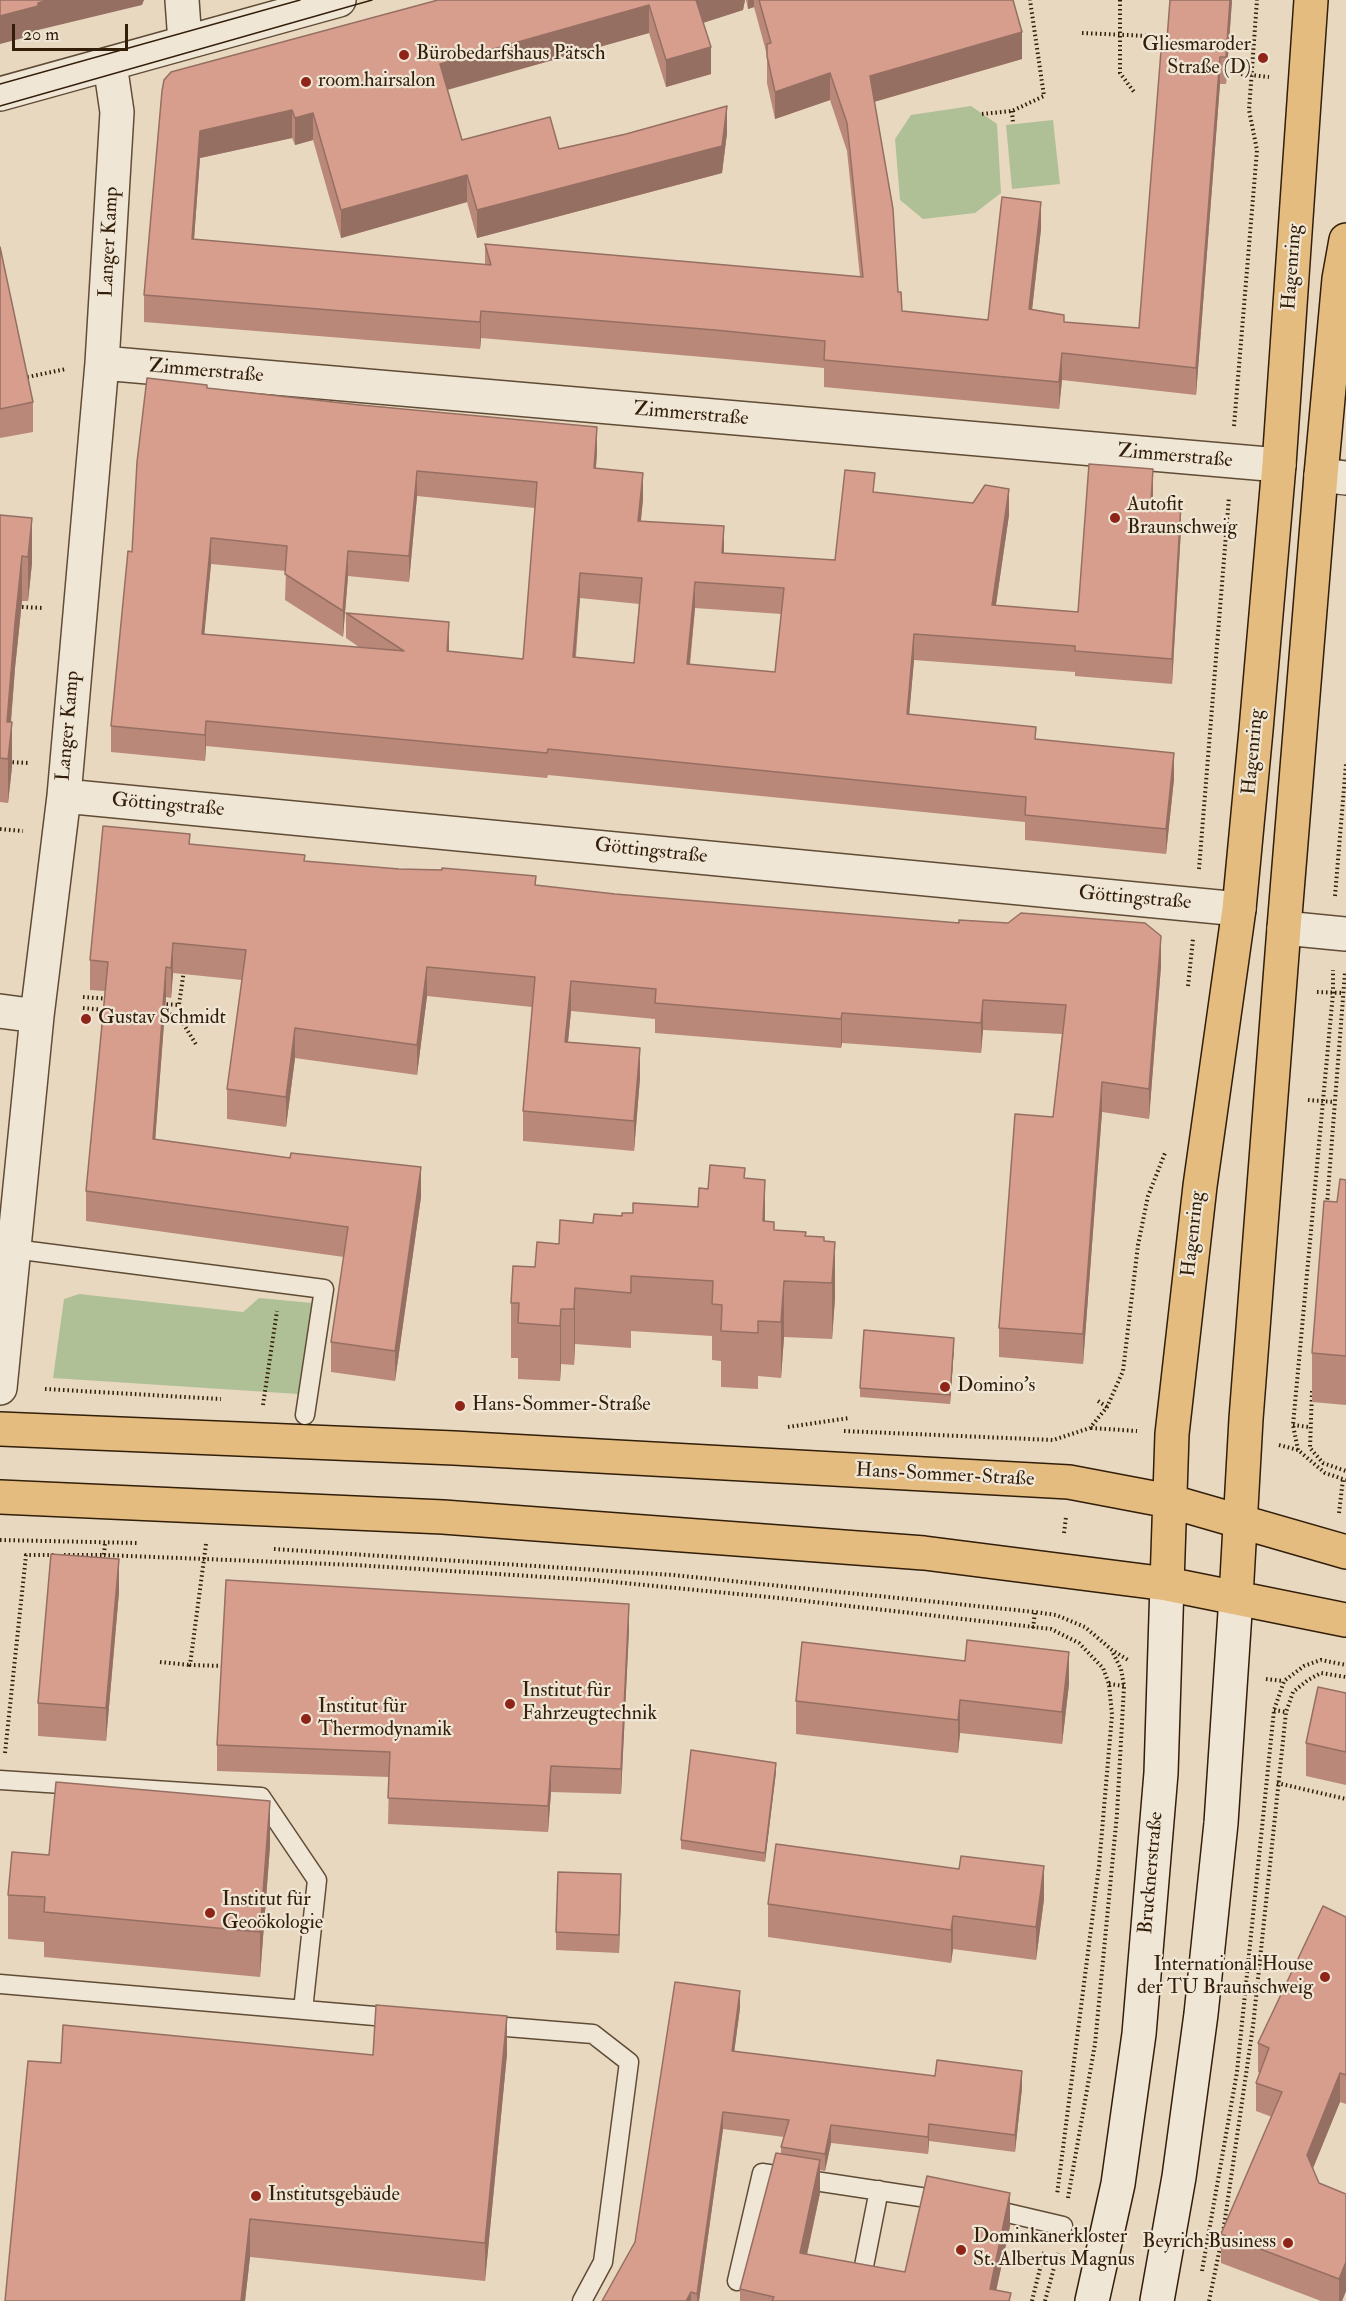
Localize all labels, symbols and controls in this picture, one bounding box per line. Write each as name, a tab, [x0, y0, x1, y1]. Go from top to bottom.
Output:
scale bar	[15, 12, 130, 50]
text: 20 m	[23, 23, 59, 46]
place label: Gliesmaroder Straße (D)	[1142, 34, 1251, 81]
place label: Bürobedarfshaus Pätsch	[416, 43, 605, 67]
marker: Bürobedarfshaus Pätsch	[397, 48, 411, 62]
marker: Gliesmaroder Straße (D)	[1256, 51, 1270, 65]
place label: room.hairsalon	[318, 70, 436, 94]
marker: room.hairsalon	[299, 75, 313, 89]
street label: Langer Kamp	[95, 186, 125, 298]
street label: Hagenring	[1278, 223, 1308, 311]
street label: Zimmerstraße	[148, 355, 264, 389]
street label: Zimmerstraße	[633, 398, 749, 432]
street label: Zimmerstraße	[1117, 440, 1233, 474]
place label: Autofit Braunschweig	[1127, 494, 1237, 541]
marker: Autofit Braunschweig	[1108, 511, 1122, 525]
street label: Langer Kamp	[52, 670, 86, 782]
street label: Hagenring	[1238, 708, 1270, 796]
street label: Göttingstraße	[111, 789, 225, 823]
street label: Göttingstraße	[594, 834, 708, 870]
street label: Göttingstraße	[1078, 882, 1192, 916]
place label: Gustav Schmidt	[98, 1007, 226, 1031]
marker: Gustav Schmidt	[79, 1012, 93, 1026]
street label: Hagenring	[1178, 1190, 1210, 1278]
place label: Domino's	[957, 1375, 1035, 1399]
marker: Domino's	[938, 1380, 952, 1394]
place label: Hans-Sommer-Straße	[472, 1394, 651, 1418]
marker: Hans-Sommer-Straße	[453, 1399, 467, 1413]
street label: Hans-Sommer-Straße	[855, 1459, 1035, 1493]
place label: Institut für Fahrzeugtechnik	[522, 1680, 657, 1727]
place label: Institut für Thermodynamik	[318, 1696, 452, 1743]
marker: Institut für Fahrzeugtechnik	[503, 1697, 517, 1711]
marker: Institut für Thermodynamik	[299, 1712, 313, 1726]
street label: Brucknerstraße	[1135, 1811, 1169, 1935]
place label: Institut für Geoökologie	[222, 1889, 323, 1936]
marker: Institut für Geoökologie	[203, 1906, 217, 1920]
place label: International House der TU Braunschweig	[1137, 1954, 1313, 2001]
marker: International House der TU Braunschweig	[1318, 1970, 1332, 1984]
place label: Institutsgebäude	[268, 2184, 400, 2208]
marker: Institutsgebäude	[249, 2189, 263, 2203]
place label: Dominkanerkloster St. Albertus Magnus	[973, 2226, 1135, 2273]
place label: Beyrich Business	[1142, 2231, 1276, 2255]
marker: Beyrich Business	[1281, 2236, 1295, 2250]
marker: Dominkanerkloster St. Albertus Magnus	[954, 2243, 968, 2257]

